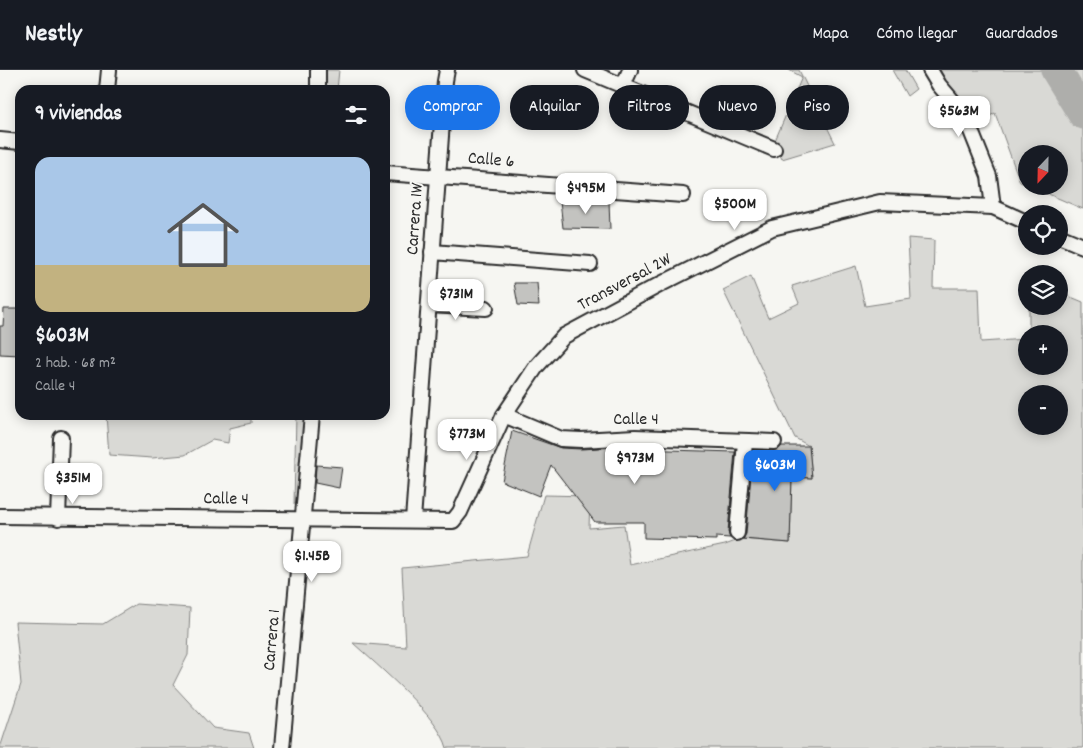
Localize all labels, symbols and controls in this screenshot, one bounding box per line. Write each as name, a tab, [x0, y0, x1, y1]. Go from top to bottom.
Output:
text: Nestly	[25, 18, 82, 52]
text: Mapa	[812, 22, 848, 47]
text: Cómo llegar	[876, 22, 957, 47]
text: Guardados	[985, 22, 1058, 47]
chip: Comprar	[405, 85, 500, 130]
chip: Alquilar	[510, 85, 599, 130]
chip: Filtros	[609, 85, 689, 130]
chip: Nuevo	[699, 85, 776, 130]
chip: Piso	[786, 85, 849, 130]
pin: $563M	[924, 96, 994, 138]
text: 9 viviendas	[35, 100, 122, 130]
text: $563M	[939, 100, 979, 123]
icon: filters	[342, 101, 370, 129]
north arrow	[1018, 145, 1068, 195]
map controls	[1018, 145, 1068, 435]
street label: Calle 6	[467, 147, 515, 175]
pin: $495M	[551, 172, 621, 215]
text: $495M	[567, 177, 605, 200]
street label: Carrera 1W	[401, 181, 431, 256]
pin: $500M	[700, 189, 770, 231]
icon: home	[158, 190, 248, 280]
text: $500M	[714, 193, 756, 216]
button: locate	[1018, 205, 1068, 255]
street label: Transversal 2W	[574, 247, 677, 318]
button: layers	[1018, 265, 1068, 315]
pin: $731M	[421, 278, 491, 321]
text: $731M	[439, 283, 473, 306]
text: $603M	[35, 322, 89, 352]
button: +	[1018, 325, 1068, 375]
text: 2 hab. · 68 m²	[35, 352, 116, 375]
text: Calle 4	[35, 375, 75, 398]
button: −	[1018, 385, 1068, 435]
street label: Calle 4	[613, 408, 659, 433]
pin: $773M	[432, 418, 502, 461]
text: $773M	[449, 423, 485, 446]
pin: $973M	[600, 442, 670, 485]
text: $973M	[616, 447, 654, 470]
pin: $603M	[740, 450, 810, 492]
text: $603M	[754, 454, 796, 477]
pin: $351M	[38, 462, 108, 505]
text: $351M	[55, 467, 91, 490]
street label: Calle 4	[203, 487, 249, 513]
pin: $1.45B	[271, 540, 353, 583]
text: $1.45B	[294, 545, 330, 568]
street label: Carrera 1	[258, 608, 288, 672]

